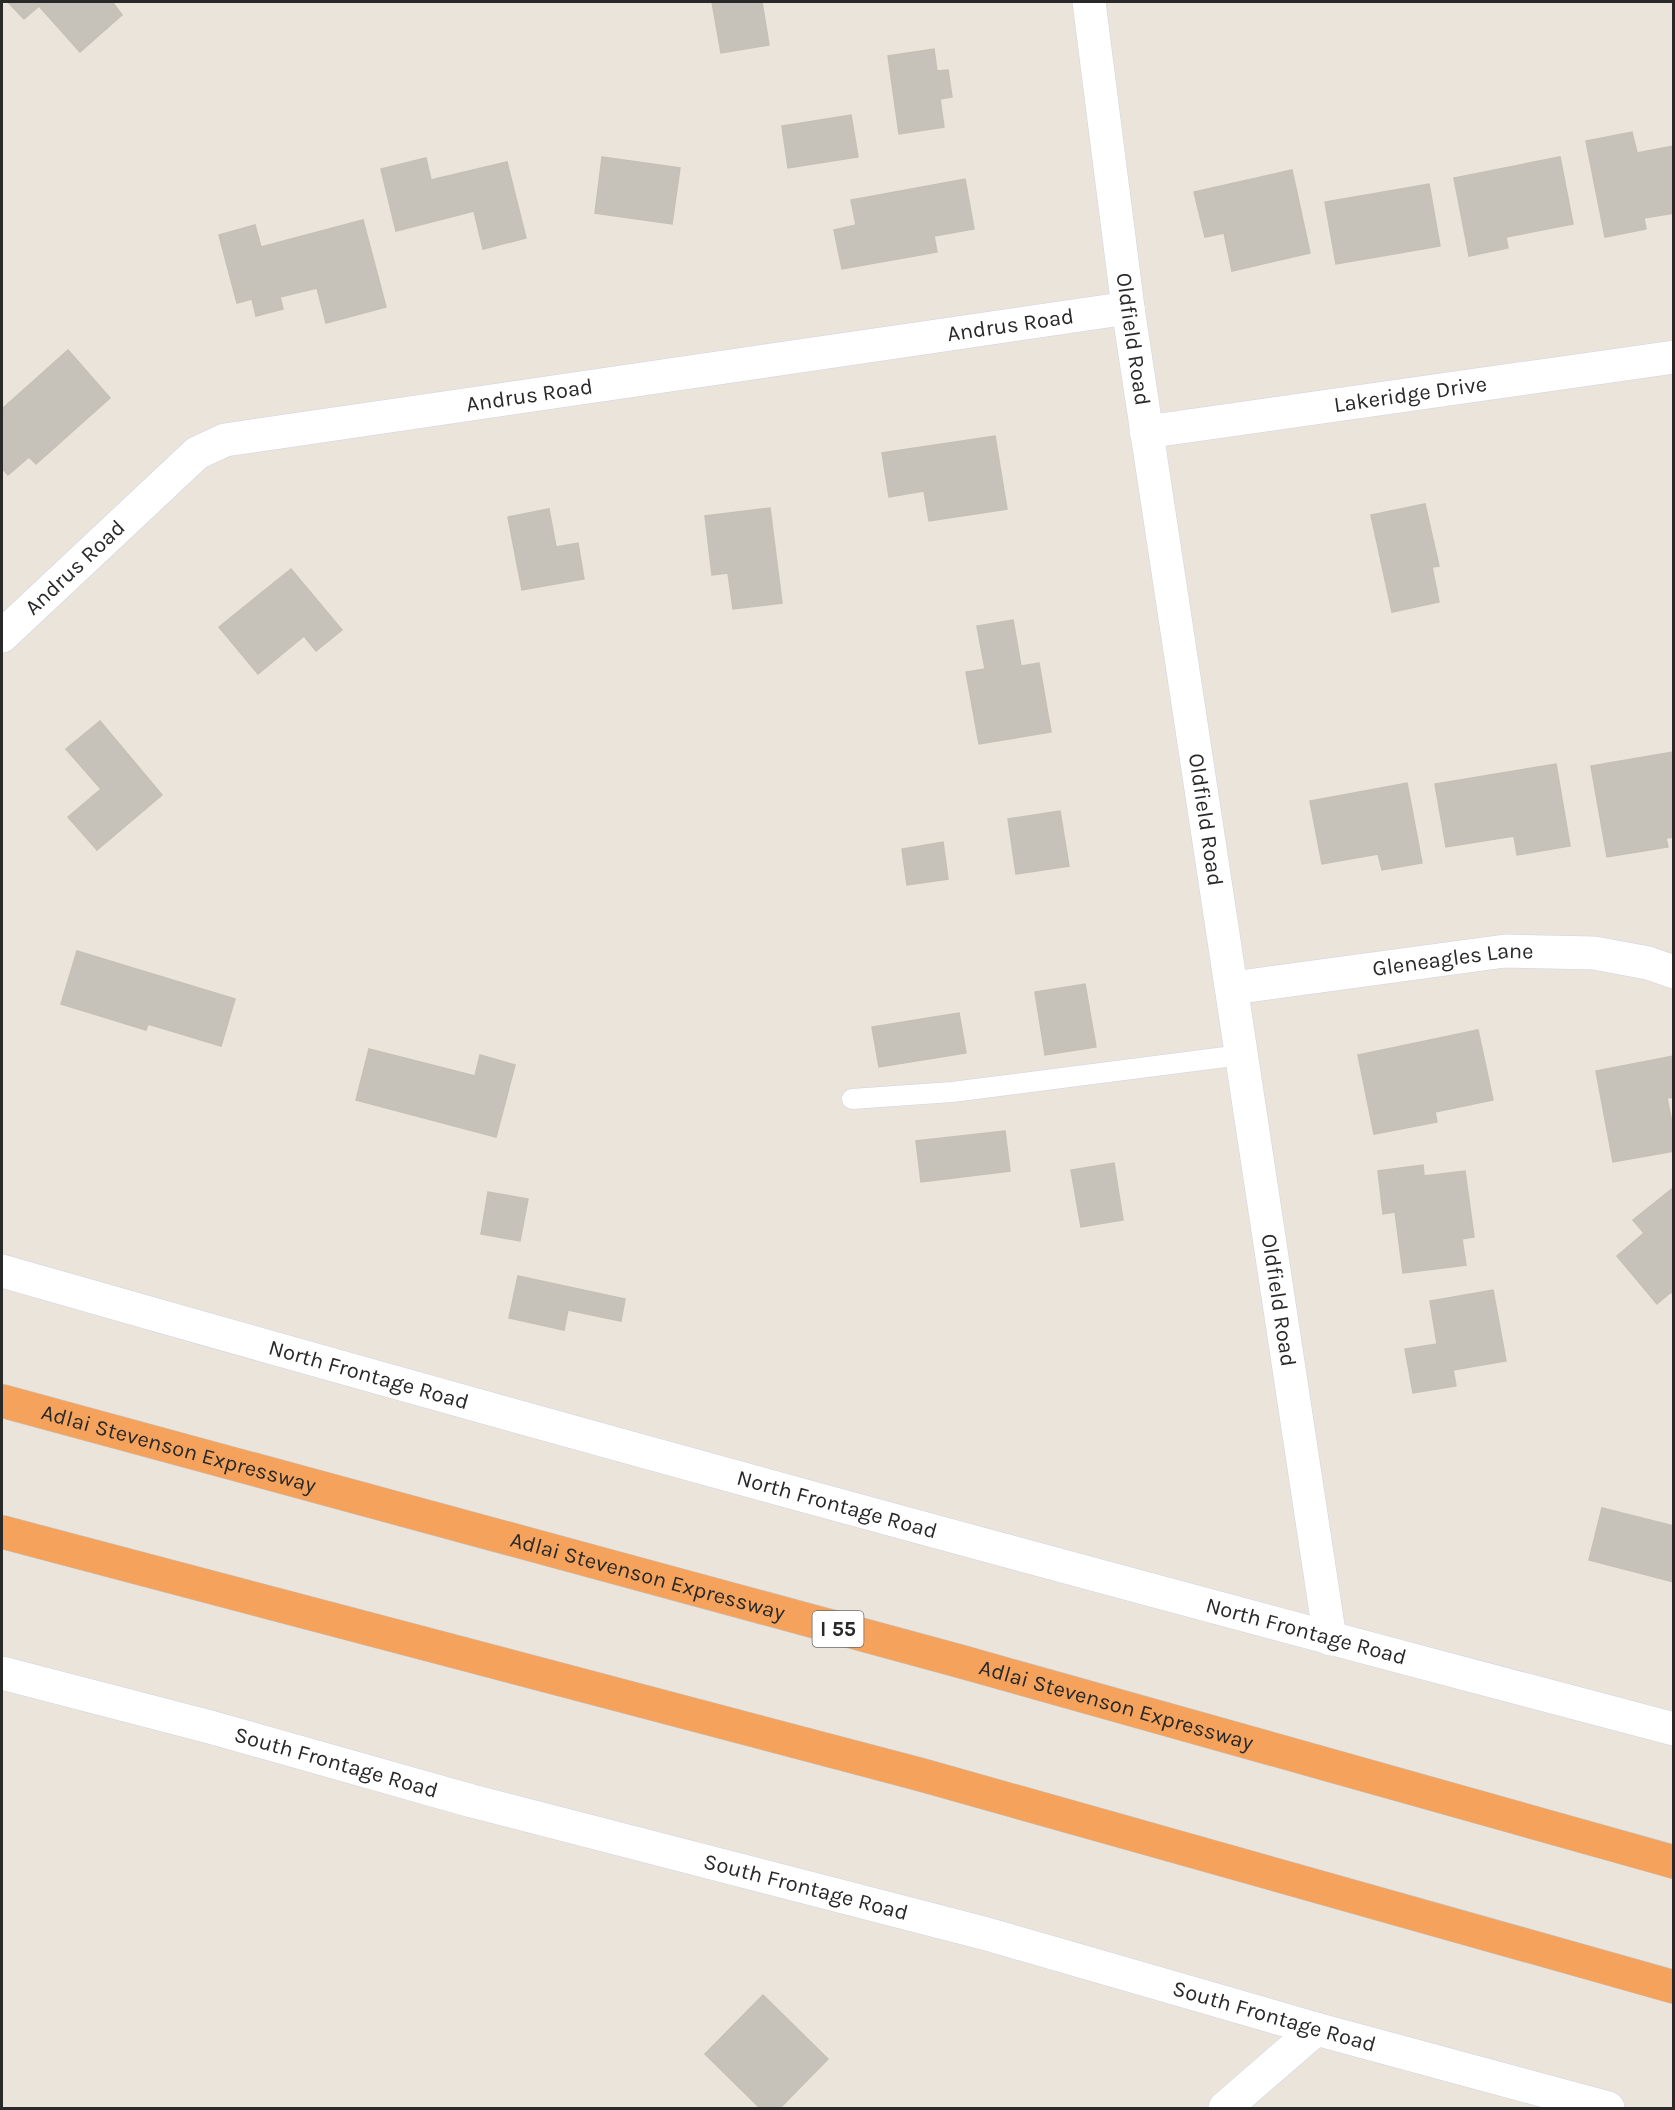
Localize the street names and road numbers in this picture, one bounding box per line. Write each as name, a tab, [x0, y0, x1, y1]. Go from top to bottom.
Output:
street label: Oldfield Road	[1111, 271, 1156, 407]
street label: Andrus Road	[945, 303, 1075, 347]
street label: Lakeridge Drive	[1332, 371, 1488, 418]
street label: Andrus Road	[464, 373, 595, 418]
street label: Andrus Road	[19, 514, 130, 621]
street label: Oldfield Road	[1183, 751, 1229, 888]
street label: Gleneagles Lane	[1371, 938, 1534, 982]
street label: Oldfield Road	[1256, 1232, 1301, 1368]
street label: North Frontage Road	[266, 1334, 472, 1415]
street label: Adlai Stevenson Expressway	[38, 1399, 319, 1499]
street label: North Frontage Road	[734, 1465, 940, 1544]
street label: Adlai Stevenson Expressway	[507, 1527, 788, 1626]
street label: North Frontage Road	[1203, 1592, 1409, 1671]
road number: I 55	[812, 1611, 864, 1647]
street label: Adlai Stevenson Expressway	[976, 1654, 1256, 1756]
street label: South Frontage Road	[231, 1722, 441, 1804]
street label: South Frontage Road	[701, 1848, 911, 1926]
street label: South Frontage Road	[1170, 1975, 1379, 2058]

